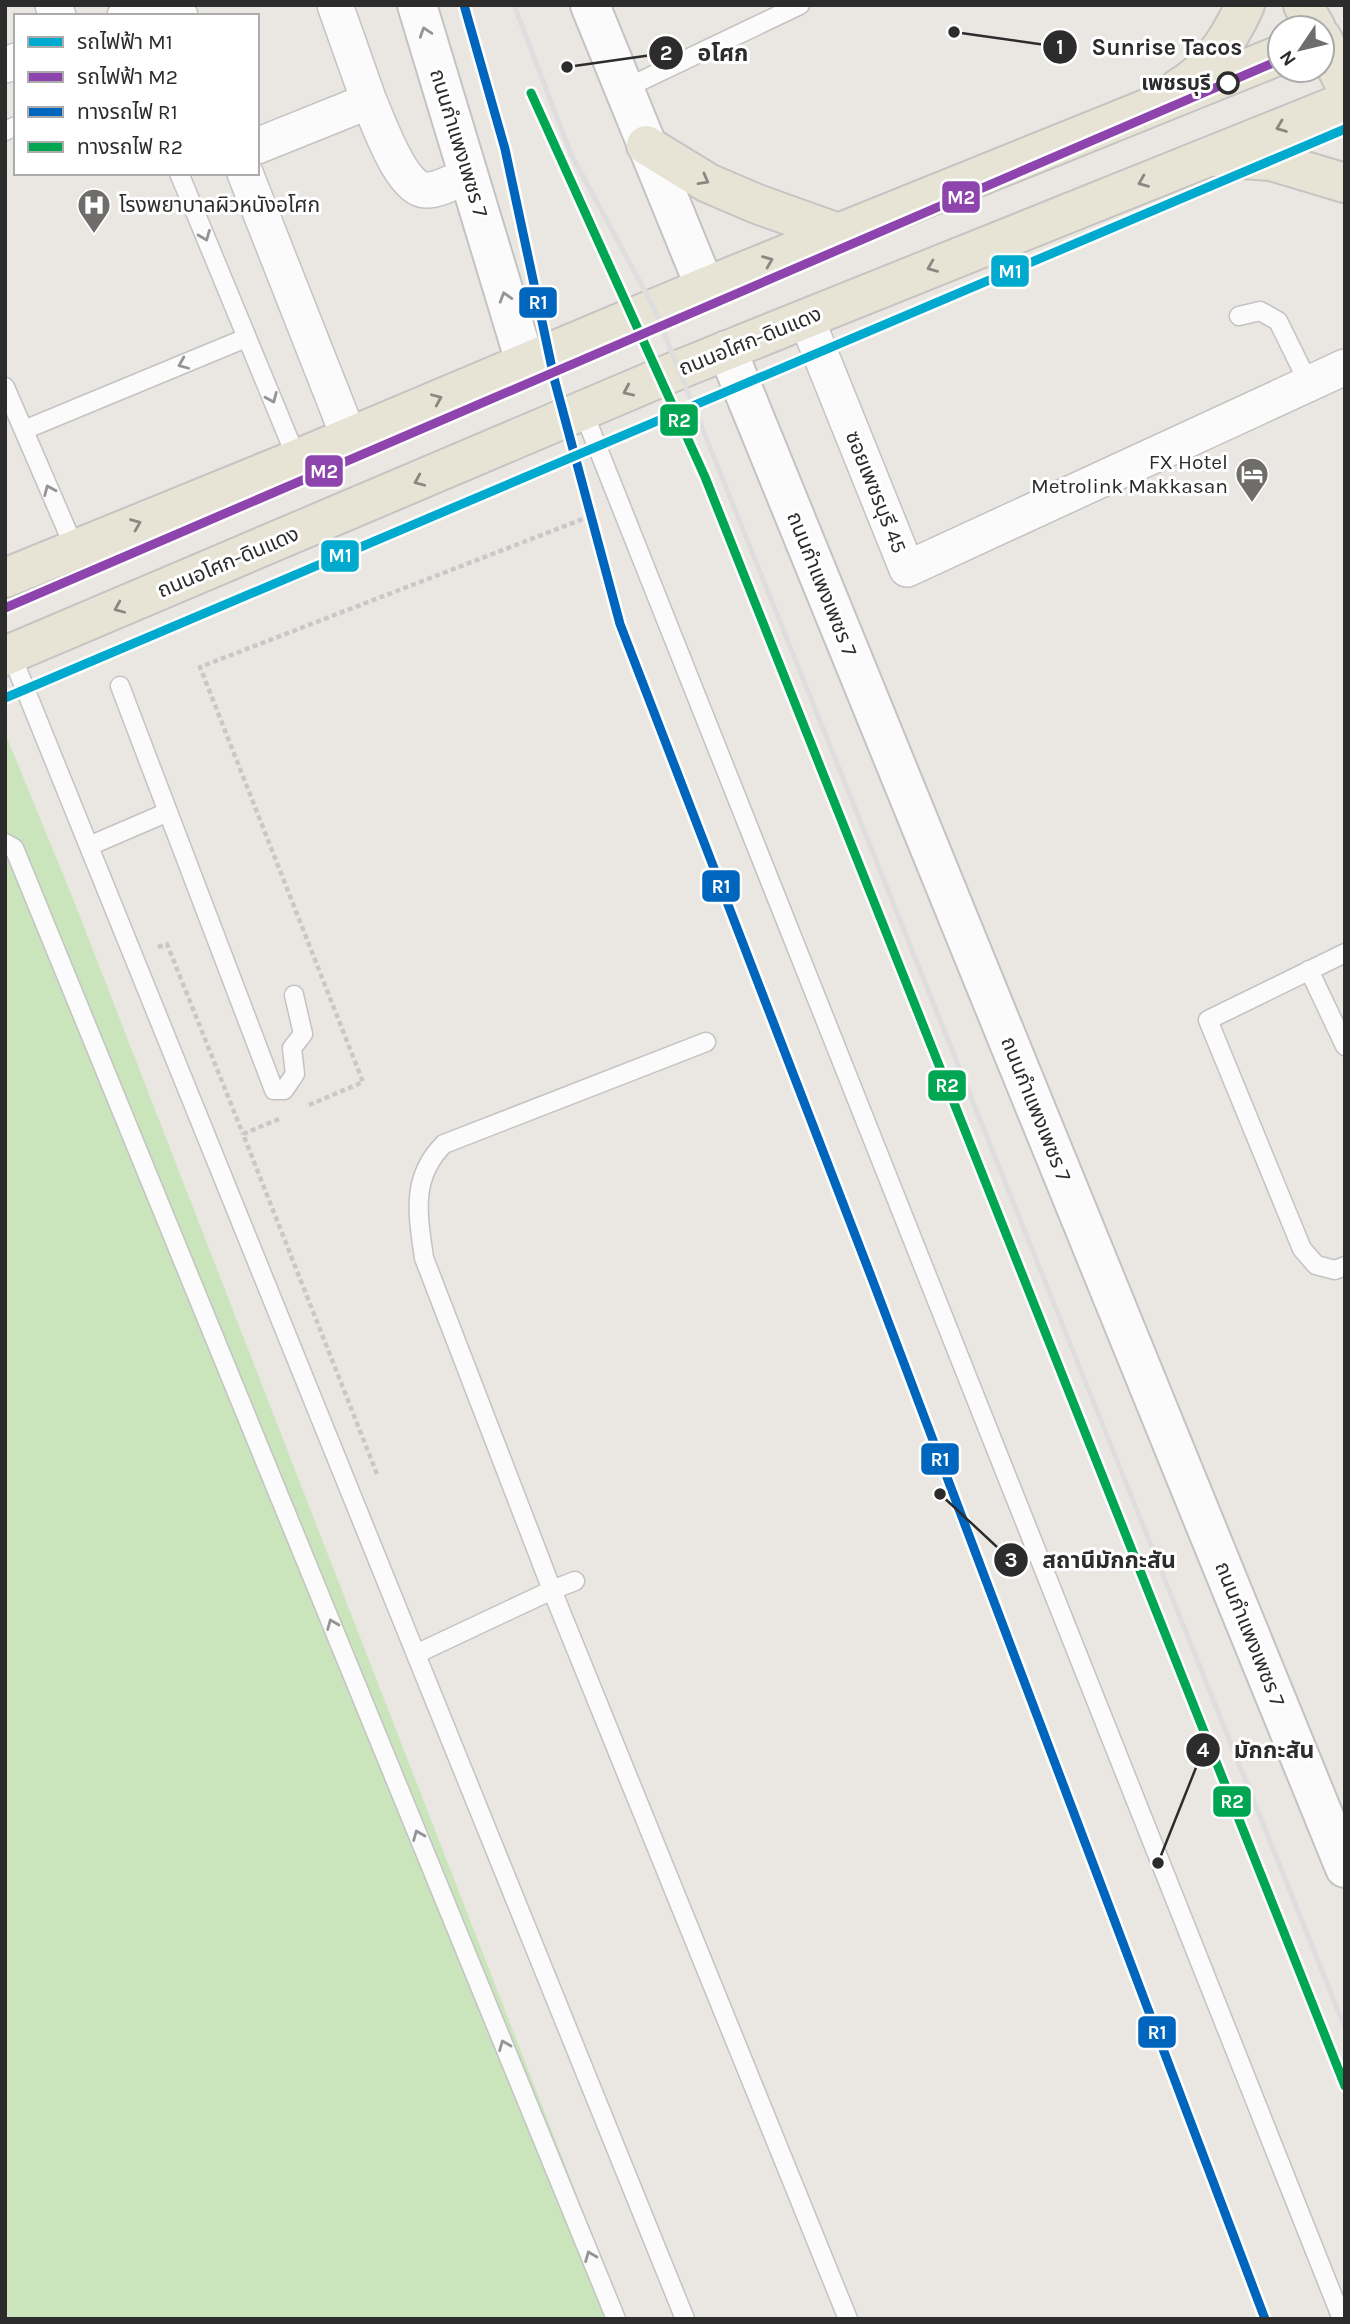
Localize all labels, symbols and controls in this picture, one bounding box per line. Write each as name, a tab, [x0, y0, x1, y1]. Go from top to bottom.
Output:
legend	[14, 14, 259, 175]
north arrow	[1266, 14, 1336, 84]
callout: Sunrise Tacos	[1042, 25, 1256, 69]
one-way arrow	[419, 27, 434, 39]
text: รถไฟฟ้า M1	[77, 30, 173, 54]
callout: อโศก	[648, 31, 762, 75]
text: Sunrise Tacos	[1092, 34, 1242, 61]
text: 1	[1056, 35, 1064, 59]
text: อโศก	[698, 40, 748, 67]
text: 2	[660, 41, 672, 65]
text: N	[1275, 46, 1301, 70]
text: รถไฟฟ้า M2	[77, 65, 178, 89]
street label: ถนนกำแพงเพชร 7	[425, 66, 493, 220]
place label: เพชรบุรี	[1141, 71, 1211, 96]
marker: เพชรบุรี	[1217, 72, 1239, 94]
text: ทางรถไฟ R1	[77, 100, 178, 124]
one-way arrow	[1276, 118, 1288, 132]
text: ทางรถไฟ R2	[77, 135, 183, 159]
one-way arrow	[697, 172, 710, 185]
one-way arrow	[1138, 173, 1150, 187]
line badge: M2	[941, 180, 981, 214]
hospital icon: โรงพยาบาลผิวหนังอโศก	[75, 186, 113, 235]
text: M2	[947, 187, 975, 209]
place label: โรงพยาบาลผิวหนังอโศก	[119, 193, 320, 217]
one-way arrow	[196, 230, 210, 242]
line badge: M1	[990, 254, 1030, 288]
one-way arrow	[762, 256, 774, 270]
one-way arrow	[927, 258, 939, 272]
text: M1	[998, 261, 1022, 283]
line badge: R1	[518, 286, 558, 319]
one-way arrow	[499, 291, 514, 303]
text: R1	[528, 292, 548, 314]
street label: ถนนอโศก-ดินแดง	[675, 301, 825, 381]
one-way arrow	[178, 356, 190, 370]
one-way arrow	[623, 383, 635, 397]
one-way arrow	[264, 391, 278, 403]
one-way arrow	[430, 393, 442, 407]
line badge: R2	[659, 403, 699, 437]
text: R2	[667, 410, 691, 432]
street label: ซอยเพชรบุรี 45	[840, 427, 911, 557]
place label: FX Hotel Metrolink Makkasan	[1031, 450, 1228, 498]
line badge: M2	[304, 454, 344, 488]
hotel icon: FX Hotel Metrolink Makkasan	[1233, 455, 1271, 504]
text: M2	[310, 461, 338, 483]
one-way arrow	[414, 473, 426, 487]
one-way arrow	[43, 485, 57, 497]
street label: ถนนกำแพงเพชร 7	[782, 508, 862, 660]
one-way arrow	[129, 518, 142, 532]
street label: ถนนอโศก-ดินแดง	[154, 521, 302, 603]
line badge: M1	[320, 539, 360, 573]
text: M1	[328, 545, 352, 567]
one-way arrow	[114, 600, 126, 614]
line badge: R1	[701, 869, 741, 903]
text: R1	[711, 876, 731, 898]
street label: ถนนกำแพงเพชร 7	[996, 1033, 1076, 1185]
line badge: R2	[927, 1069, 967, 1102]
text: R2	[935, 1075, 959, 1097]
line badge: R1	[920, 1442, 960, 1476]
text: R1	[930, 1449, 950, 1471]
callout: สถานีมักกะสัน	[993, 1538, 1190, 1582]
text: สถานีมักกะสัน	[1042, 1547, 1176, 1574]
text: 3	[1004, 1548, 1018, 1572]
street label: ถนนกำแพงเพชร 7	[1210, 1558, 1290, 1710]
one-way arrow	[326, 1619, 340, 1631]
callout: มักกะสัน	[1185, 1728, 1329, 1772]
text: มักกะสัน	[1234, 1737, 1314, 1764]
text: 4	[1197, 1738, 1210, 1762]
line badge: R2	[1212, 1785, 1252, 1818]
text: R2	[1220, 1791, 1244, 1813]
one-way arrow	[412, 1829, 426, 1841]
line badge: R1	[1137, 2015, 1177, 2049]
text: R1	[1147, 2022, 1167, 2044]
one-way arrow	[498, 2040, 512, 2052]
one-way arrow	[584, 2250, 598, 2263]

